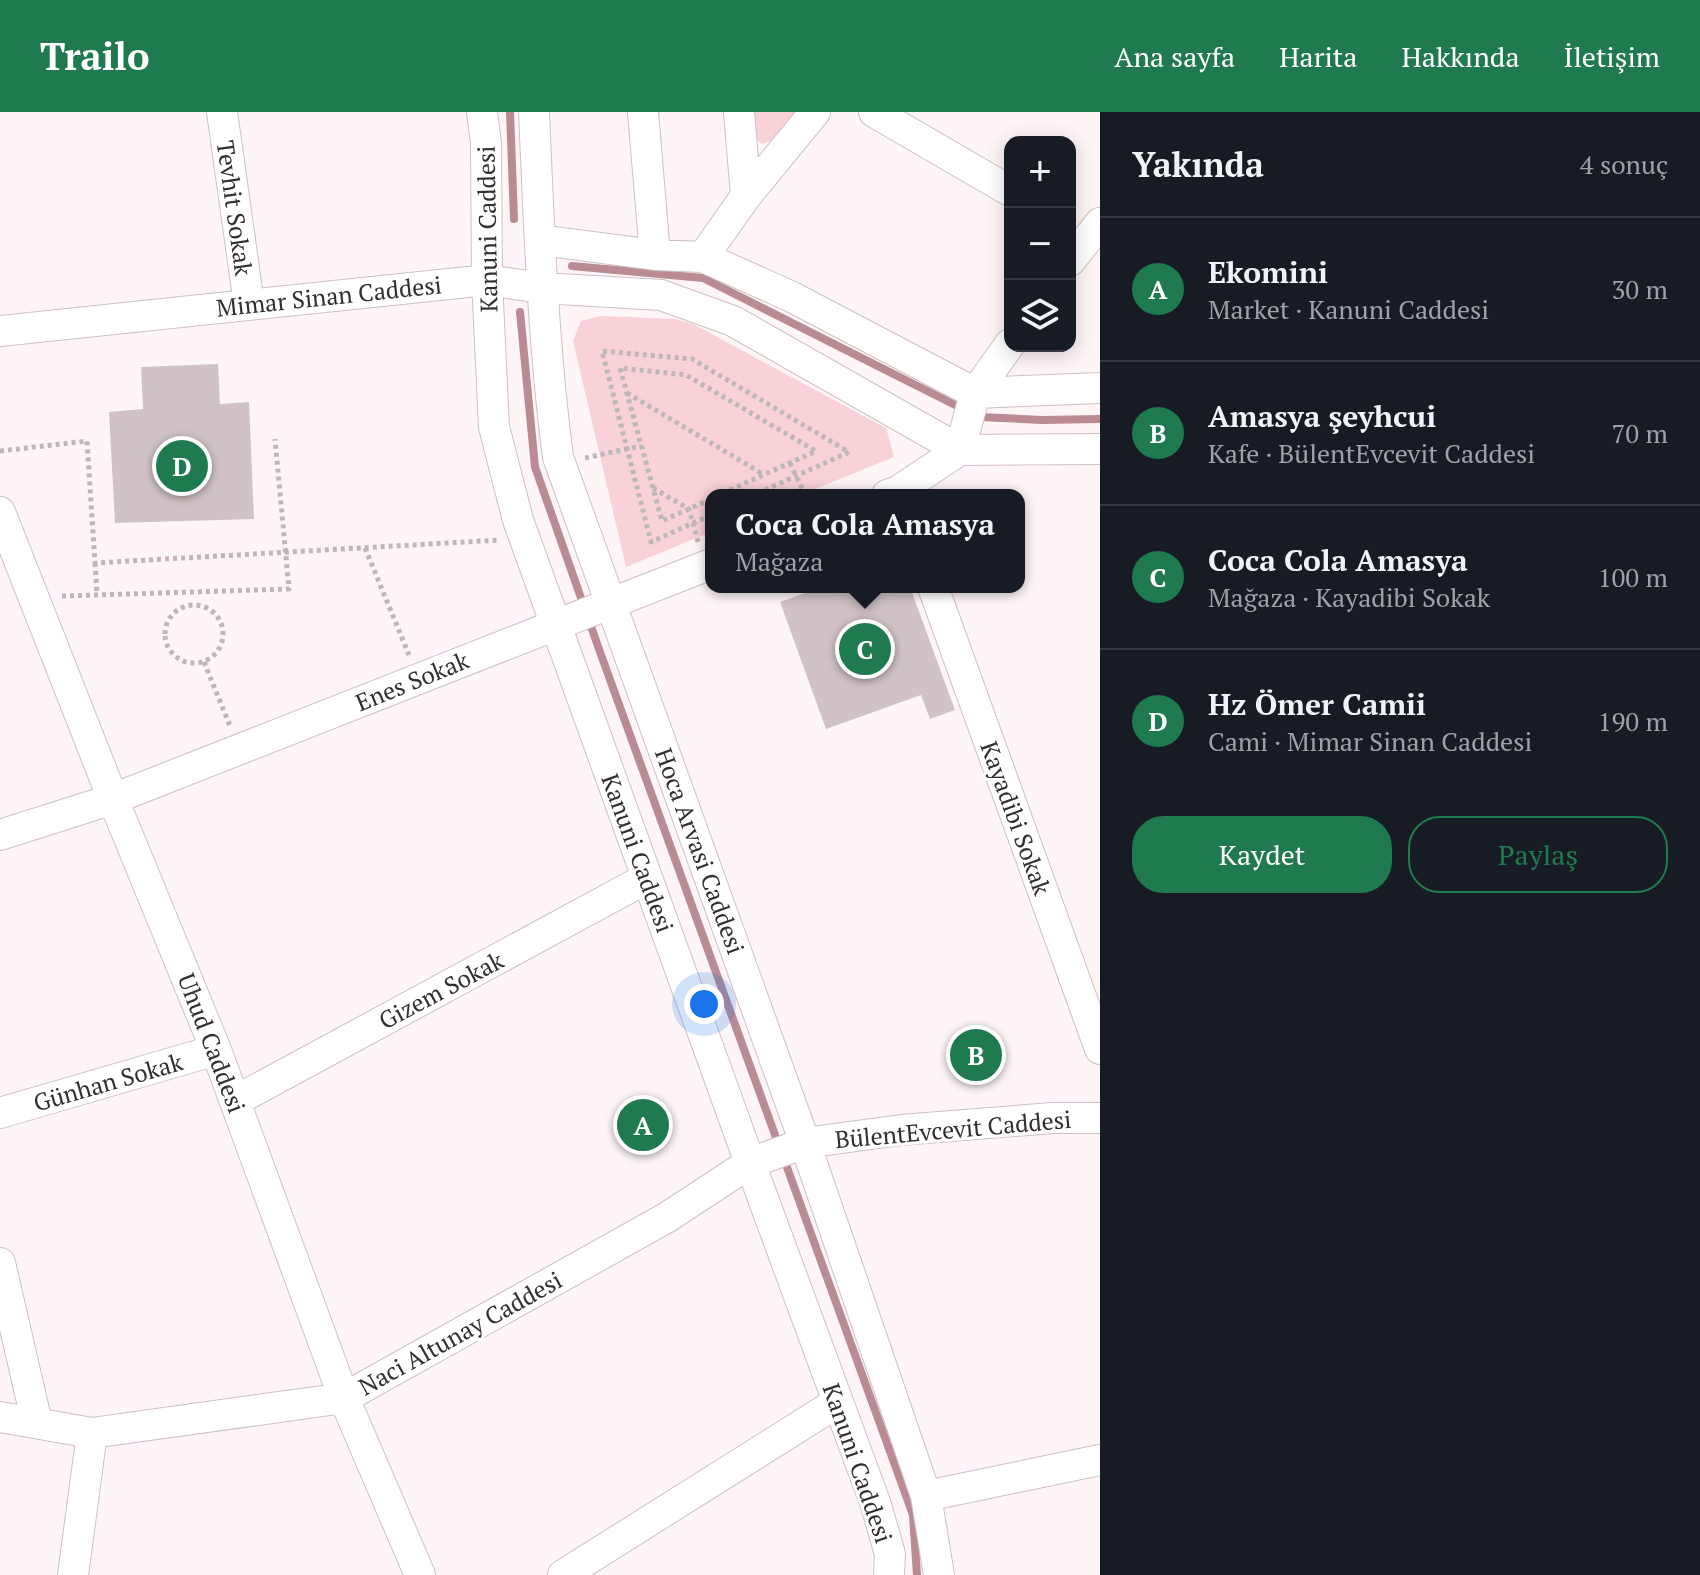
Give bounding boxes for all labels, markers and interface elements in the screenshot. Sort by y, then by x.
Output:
text: Trailo [40,31,150,81]
text: Ana sayfa [1114,38,1235,75]
text: Harita [1279,38,1357,75]
text: Hakkında [1401,38,1520,75]
text: İletişim [1564,38,1660,75]
map controls [1004,136,1076,352]
button: + [1004,136,1076,208]
street label: Tevhit Sokak [210,138,260,278]
text: Yakında [1132,142,1264,187]
street label: Kanuni Caddesi [470,145,504,313]
text: 4 sonuç [1580,147,1668,181]
button: − [1004,208,1076,280]
text: Ekomini [1208,252,1328,292]
street label: Mimar Sinan Caddesi [215,268,443,324]
text: A [1149,272,1167,306]
text: 30 m [1612,272,1668,306]
button: layers [1004,280,1076,352]
text: Market · Kanuni Caddesi [1208,292,1489,326]
text: Amasya şeyhcui [1208,396,1436,436]
text: B [1150,416,1166,450]
text: 70 m [1612,416,1668,450]
pin: D [156,436,208,496]
text: Kafe · BülentEvcevit Caddesi [1208,436,1535,470]
popup [705,489,1025,593]
text: Coca Cola Amasya [735,504,995,544]
text: Coca Cola Amasya [1208,540,1468,580]
text: Mağaza [735,544,823,578]
text: C [1150,560,1166,594]
text: 100 m [1598,560,1668,594]
text: Mağaza · Kayadibi Sokak [1208,580,1490,614]
pin: C [839,619,891,679]
street label: Enes Sokak [351,644,474,718]
text: Hz Ömer Camii [1208,684,1426,724]
text: D [1148,704,1168,738]
text: 190 m [1598,704,1668,738]
text: Cami · Mimar Sinan Caddesi [1208,724,1532,758]
street label: Kayadibi Sokak [973,737,1059,900]
street label: Hoca Arvasi Caddesi [648,744,752,958]
street label: Kanuni Caddesi [594,769,682,937]
button: Kaydet [1132,816,1392,893]
button: Paylaş [1408,816,1668,893]
street label: Gizem Sokak [373,943,509,1036]
street label: Uhud Caddesi [171,969,253,1117]
your location [684,984,724,1024]
pin: B [950,1025,1002,1085]
street label: Günhan Sokak [30,1045,187,1119]
pin: A [617,1095,669,1155]
street label: BülentEvcevit Caddesi [833,1103,1073,1155]
street label: Naci Altunay Caddesi [353,1264,567,1402]
street label: Kanuni Caddesi [816,1379,900,1547]

